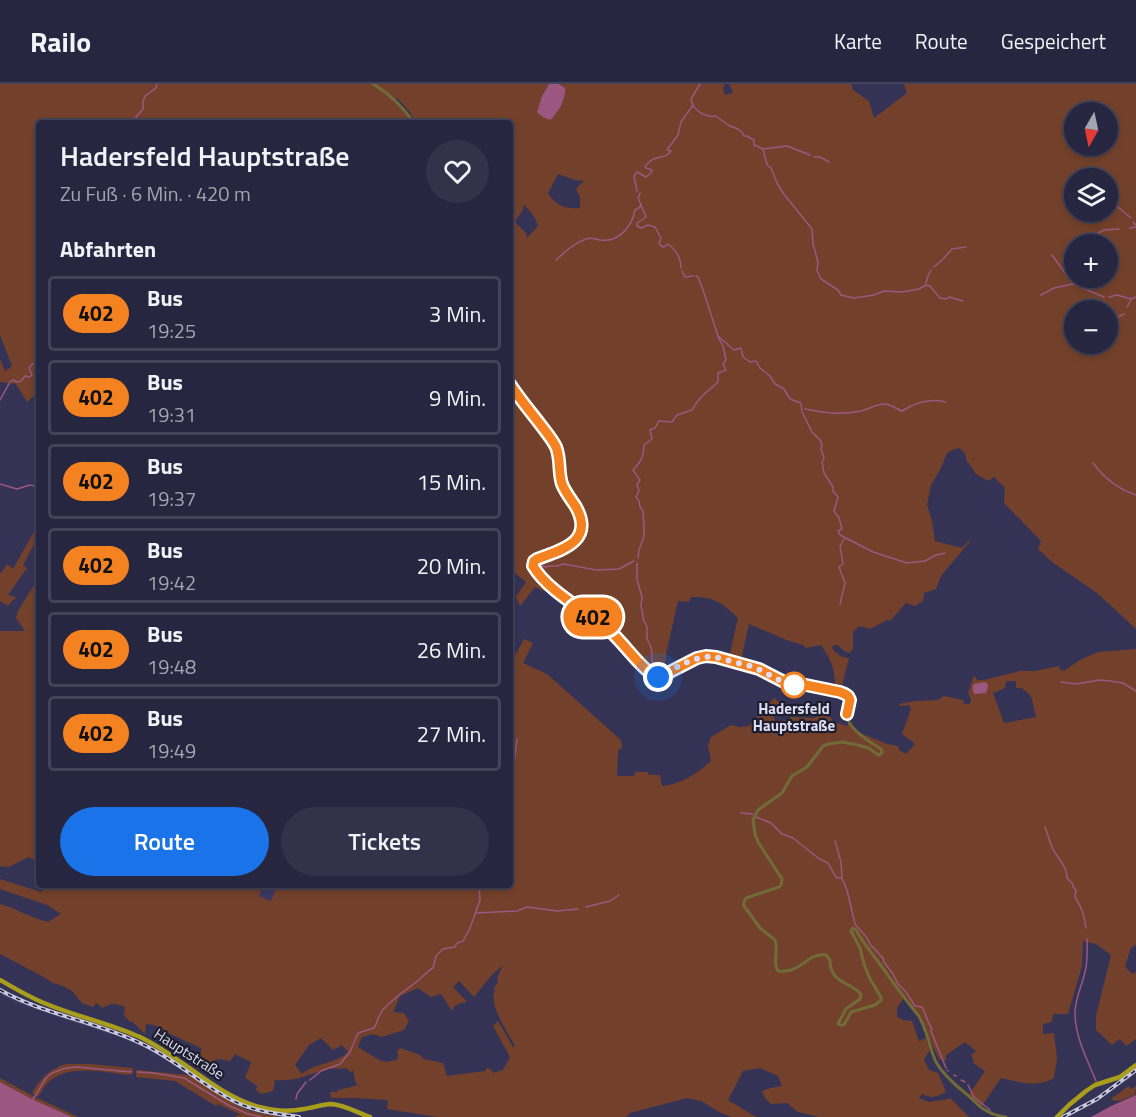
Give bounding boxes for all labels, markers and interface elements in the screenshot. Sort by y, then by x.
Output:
text: Railo [30,20,91,63]
text: Karte [834,25,882,57]
text: Route [915,25,968,57]
text: Gespeichert [1001,25,1106,57]
north arrow [1064,102,1118,156]
map controls [1064,102,1118,354]
text: Hadersfeld Hauptstraße [60,134,350,177]
button: heart [426,140,489,203]
button: layers [1064,168,1118,222]
text: Zu Fuß · 6 Min. · 420 m [60,178,251,209]
text: Abfahrten [60,232,156,266]
button: + [1064,234,1118,288]
text: Bus [147,281,183,315]
text: 402 [78,297,114,329]
text: 3 Min. [429,297,486,331]
button: − [1064,300,1118,354]
text: 19:25 [147,315,196,346]
text: Bus [147,365,183,399]
text: 402 [78,381,114,413]
text: 9 Min. [429,381,486,415]
text: 19:31 [147,399,196,430]
text: Bus [147,449,183,483]
text: 402 [78,465,114,497]
text: 15 Min. [417,465,486,499]
text: 19:37 [147,483,196,514]
text: Bus [147,533,183,567]
text: 402 [78,549,114,581]
text: 20 Min. [417,549,486,583]
text: 19:42 [147,567,196,598]
line badge: 402 [558,598,628,636]
text: 402 [575,601,611,633]
text: Bus [147,617,183,651]
text: 402 [78,633,114,665]
text: 26 Min. [417,633,486,667]
text: 19:48 [147,651,196,682]
your location [643,662,673,692]
marker: Hadersfeld Hauptstraße [781,672,807,698]
place label: Hadersfeld Hauptstraße [753,697,836,737]
text: Bus [147,701,183,735]
text: 402 [78,717,114,749]
text: 27 Min. [417,717,486,751]
text: 19:49 [147,735,196,766]
button: Route [60,807,269,876]
button: Tickets [281,807,489,876]
street label: Hauptstraße [150,1022,229,1085]

